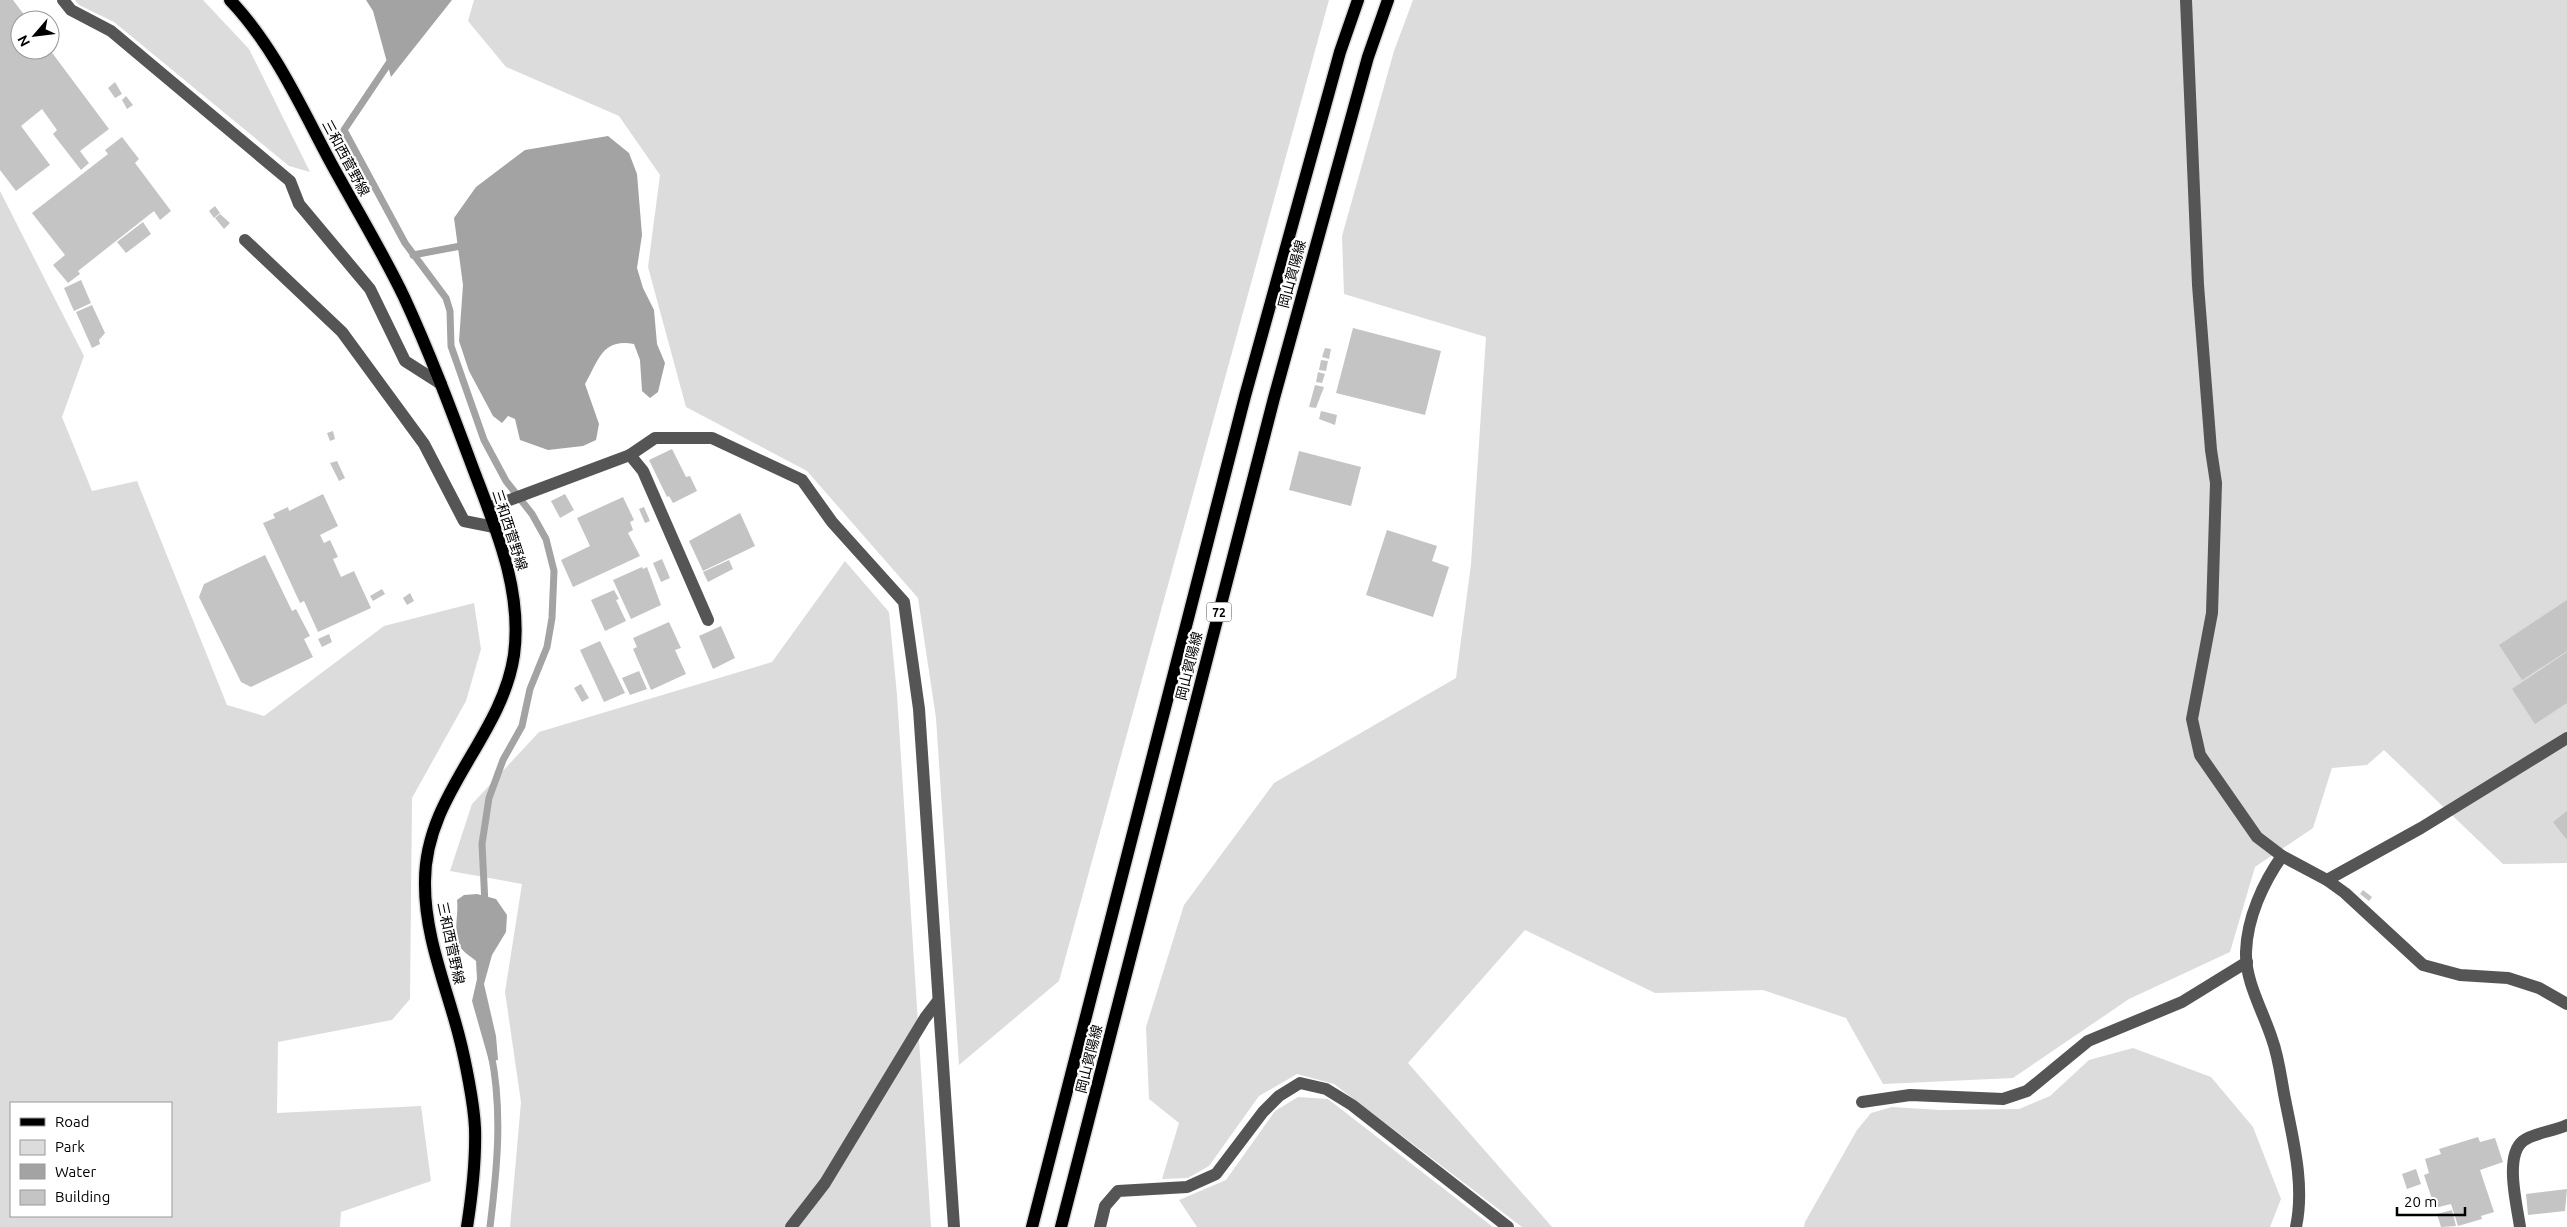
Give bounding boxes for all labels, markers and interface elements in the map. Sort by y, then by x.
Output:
north arrow [10,10,60,60]
text: N [14,33,33,49]
street label: 三和西菅野線 [319,117,373,199]
street label: 岡山賀陽線 [1275,238,1309,310]
street label: 三和西菅野線 [489,488,531,572]
road number: 72 [1206,602,1232,622]
street label: 岡山賀陽線 [1173,630,1205,702]
street label: 三和西菅野線 [434,900,468,986]
street label: 岡山賀陽線 [1073,1023,1105,1095]
legend [10,1102,172,1217]
text: Road [55,1113,90,1130]
text: Park [55,1138,85,1155]
text: Water [55,1163,96,1180]
scale bar [2397,1184,2464,1216]
text: Building [55,1188,110,1205]
text: 20 m [2404,1193,2437,1210]

